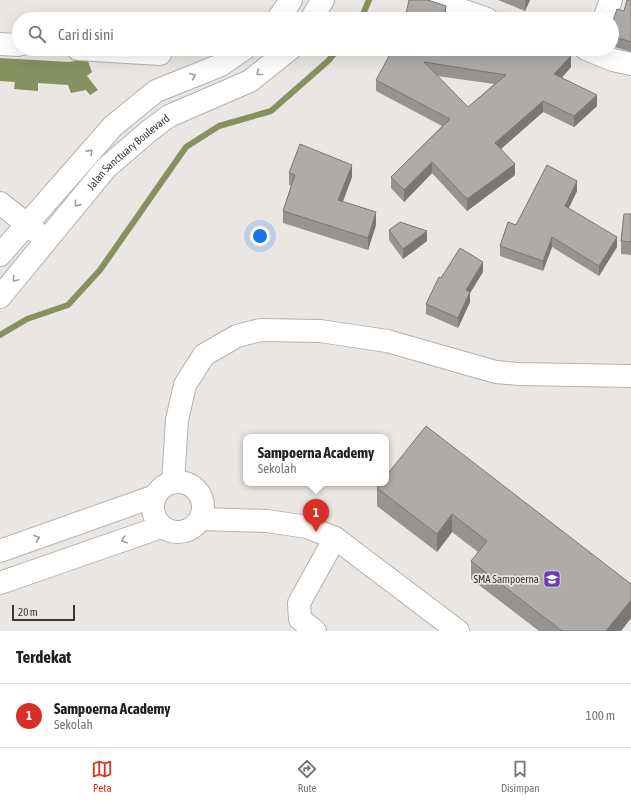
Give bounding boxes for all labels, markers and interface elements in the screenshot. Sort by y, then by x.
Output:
search box [12,12,619,56]
icon: search [26,23,48,45]
text: Cari di sini [58,26,114,43]
one-way arrow [257,69,264,76]
one-way arrow [190,72,197,80]
street label: Jalan Sanctuary Boulevard [85,112,172,192]
one-way arrow [86,149,93,156]
one-way arrow [75,199,82,206]
your location [250,226,270,246]
one-way arrow [13,274,20,282]
popup [243,434,389,486]
text: Sampoerna Academy [258,444,374,461]
text: Sekolah [258,461,296,476]
pin: 1 [303,499,329,532]
one-way arrow [33,534,40,543]
one-way arrow [121,535,128,543]
school or university icon: SMA Sampoerna [542,569,562,589]
place label: SMA Sampoerna [473,573,539,585]
scale bar [12,603,75,622]
text: 20 m [18,606,38,618]
text: Terdekat [16,647,71,667]
text: Sampoerna Academy [54,700,171,717]
text: 1 [26,708,32,723]
text: 100 m [586,708,615,723]
text: Sekolah [54,717,93,732]
tab: Peta [91,758,113,794]
tab: Rute [296,758,318,794]
tab: Disimpan [501,758,540,794]

